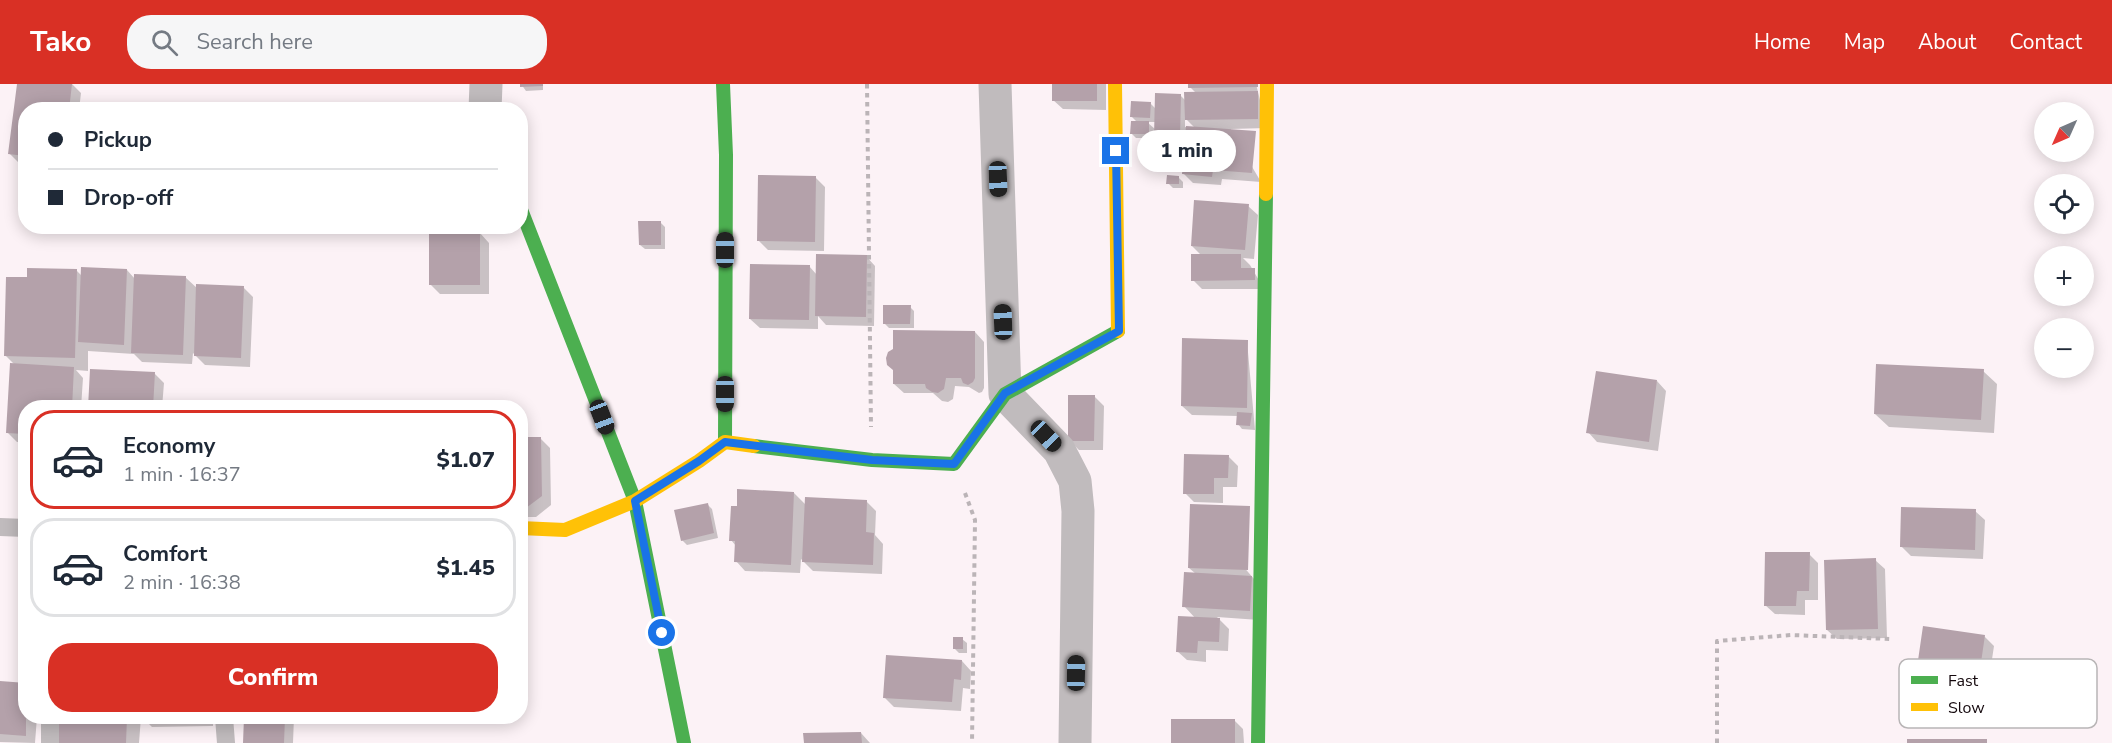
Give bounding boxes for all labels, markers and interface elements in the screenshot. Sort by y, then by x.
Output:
search box [127,15,547,69]
text: Tako [30,23,91,61]
icon: search [148,26,181,59]
text: Search here [196,27,313,57]
text: Home [1754,28,1811,56]
text: Map [1844,28,1885,56]
text: About [1918,28,1976,56]
text: Contact [2009,28,2082,56]
north arrow [2034,102,2094,162]
map controls [2034,102,2094,378]
text: Pickup [84,125,152,155]
callout: 1 min [1137,130,1236,172]
route end [1102,137,1129,164]
text: 1 min [1160,137,1213,164]
car [988,161,1008,197]
button: locate [2034,174,2094,234]
text: Drop-off [84,183,173,213]
car [716,232,734,268]
button: + [2034,246,2094,306]
car [993,304,1013,340]
button: − [2034,318,2094,378]
car [716,376,734,412]
car [587,397,617,437]
car [1027,417,1065,455]
text: Economy [123,431,215,461]
icon: car [51,433,105,487]
text: $1.07 [436,445,495,475]
text: 1 min · 16:37 [123,461,241,488]
text: Comfort [123,539,207,569]
icon: car [51,541,105,595]
text: $1.45 [436,553,495,583]
text: 2 min · 16:38 [123,569,241,596]
route start [648,619,675,646]
button: Confirm [48,643,498,712]
car [1067,655,1085,691]
legend [1899,659,2097,728]
text: Fast [1948,670,1979,692]
text: Slow [1948,697,1985,719]

